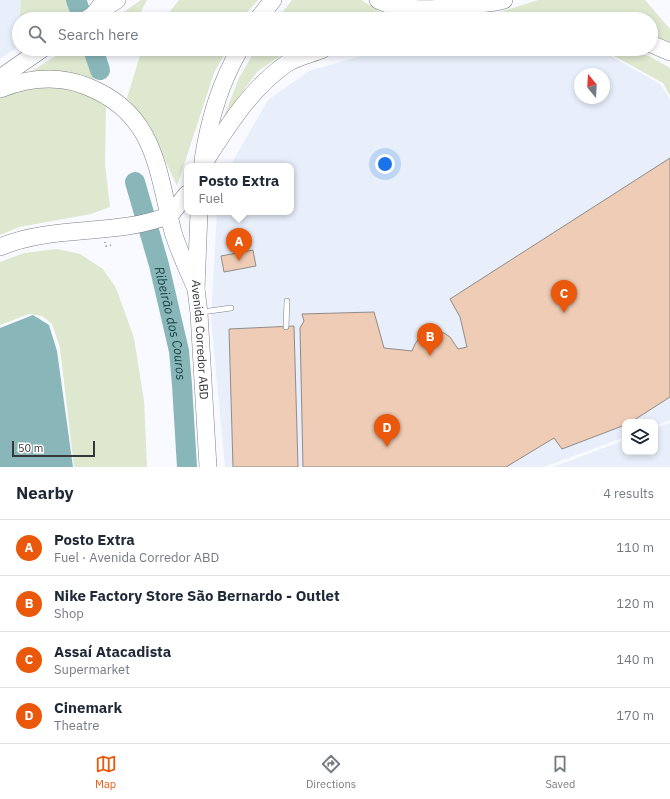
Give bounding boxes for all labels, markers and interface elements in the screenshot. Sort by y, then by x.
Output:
search box [12,12,658,56]
icon: search [26,23,48,45]
text: Search here [58,25,138,44]
north arrow [574,68,610,104]
your location [375,154,395,174]
popup [184,163,294,215]
text: Posto Extra [199,171,279,190]
text: Fuel [199,190,224,207]
pin: A [226,228,252,261]
water label: Ribeirão dos Couros [151,265,190,381]
street label: Avenida Corredor ABD [189,280,212,400]
pin: C [551,280,577,313]
pin: B [417,323,443,356]
pin: D [374,414,400,447]
map controls [622,419,658,455]
button: layers [622,419,658,455]
scale bar [12,439,95,458]
text: 50 m [18,441,43,455]
text: Nearby [16,482,74,504]
text: 4 results [603,485,654,502]
text: Posto Extra [54,530,135,549]
text: A [25,539,33,556]
text: 110 m [616,539,654,556]
text: Fuel · Avenida Corredor ABD [54,549,219,566]
text: Nike Factory Store São Bernardo - Outlet [54,586,340,605]
text: B [25,595,33,612]
text: 120 m [616,595,654,612]
text: Shop [54,605,84,622]
text: Assaí Atacadista [54,642,171,661]
text: C [25,651,33,668]
text: 140 m [616,651,654,668]
text: Supermarket [54,661,130,678]
text: Cinemark [54,698,122,717]
text: D [24,707,34,724]
text: 170 m [616,707,654,724]
text: Theatre [54,717,99,734]
tab: Map [95,753,117,791]
tab: Directions [306,753,356,791]
tab: Saved [545,753,575,791]

